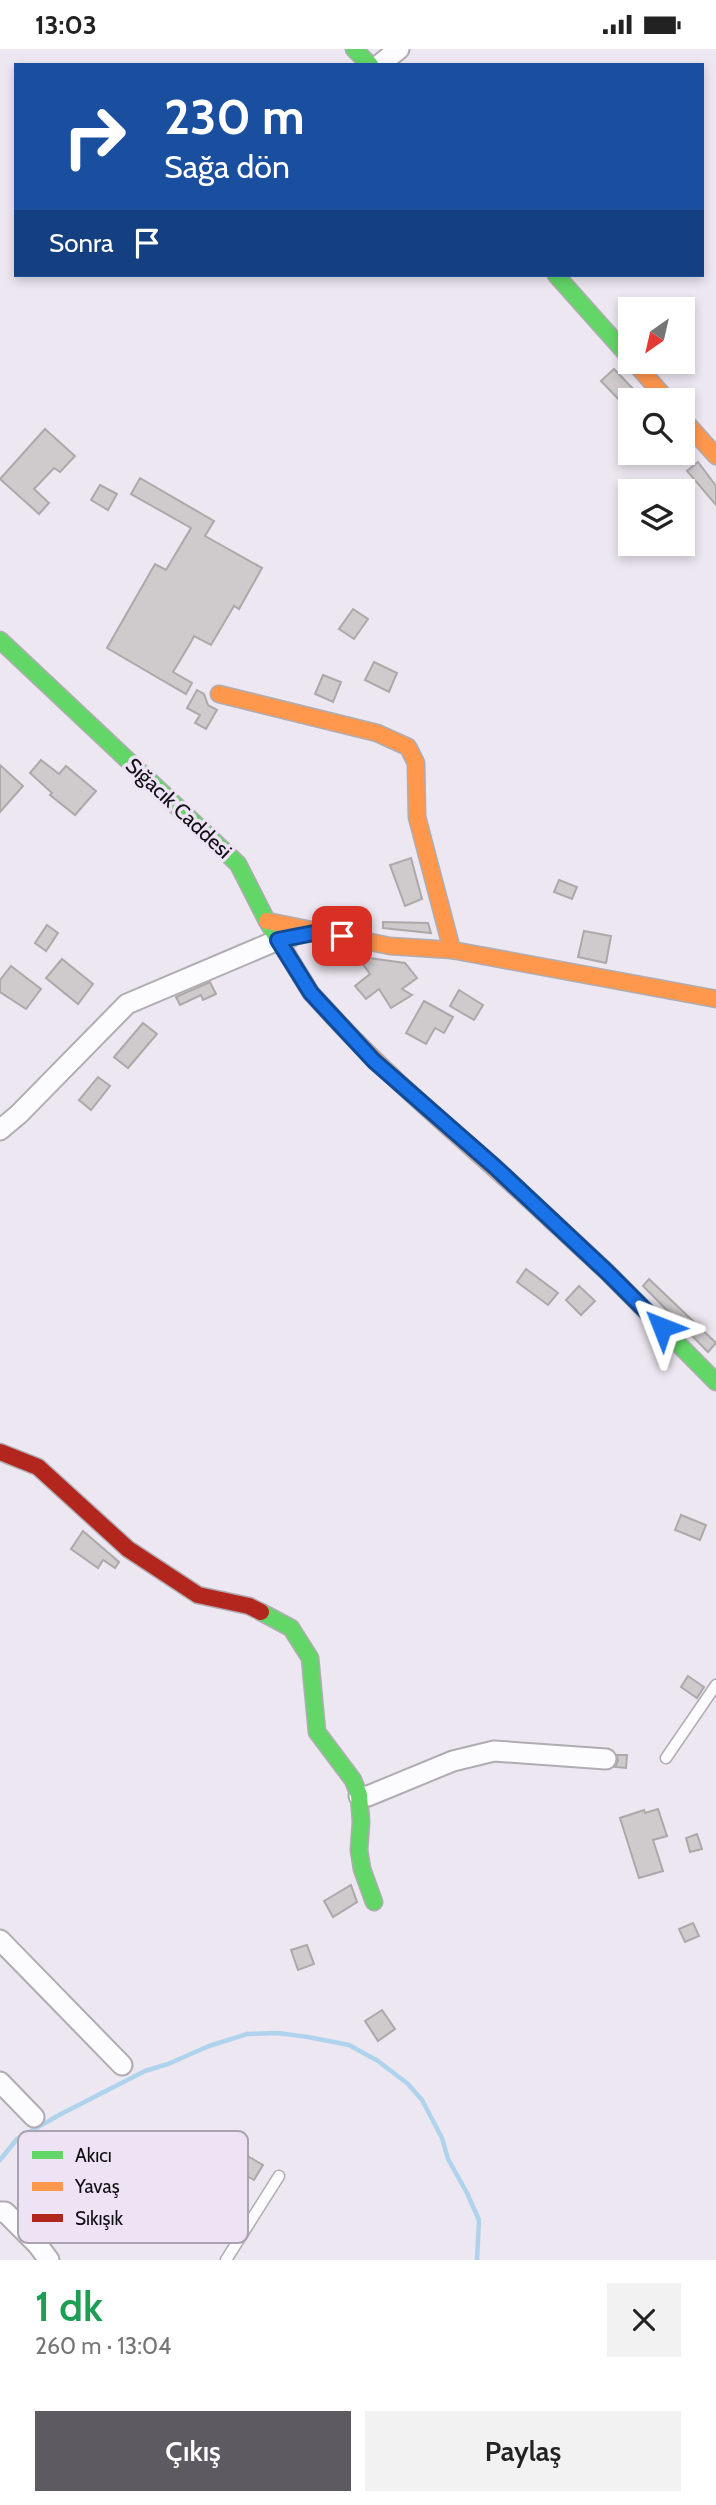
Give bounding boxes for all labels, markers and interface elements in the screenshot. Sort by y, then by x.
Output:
text: 13:03 [35,9,97,41]
text: 230 m [164,87,305,146]
icon: right [49,91,140,182]
text: Sağa dön [164,147,290,186]
icon: arrive [128,224,166,262]
text: Sonra [49,227,114,259]
north arrow [618,297,695,375]
map controls [618,297,695,556]
button: search [618,388,695,465]
button: layers [618,479,695,556]
street label: Sığacık Caddesi [121,753,237,863]
pin [312,906,372,966]
icon: arrive [323,917,361,955]
position arrow [625,1290,699,1364]
legend [18,2131,248,2243]
text: Akıcı [75,2144,112,2167]
text: Yavaş [74,2175,120,2198]
text: Sıkışık [75,2207,123,2230]
text: 1 dk [35,2280,103,2332]
button: close [607,2283,681,2357]
text: 260 m · 13:04 [35,2332,171,2360]
button: Çıkış [35,2411,351,2491]
button: Paylaş [365,2411,681,2491]

